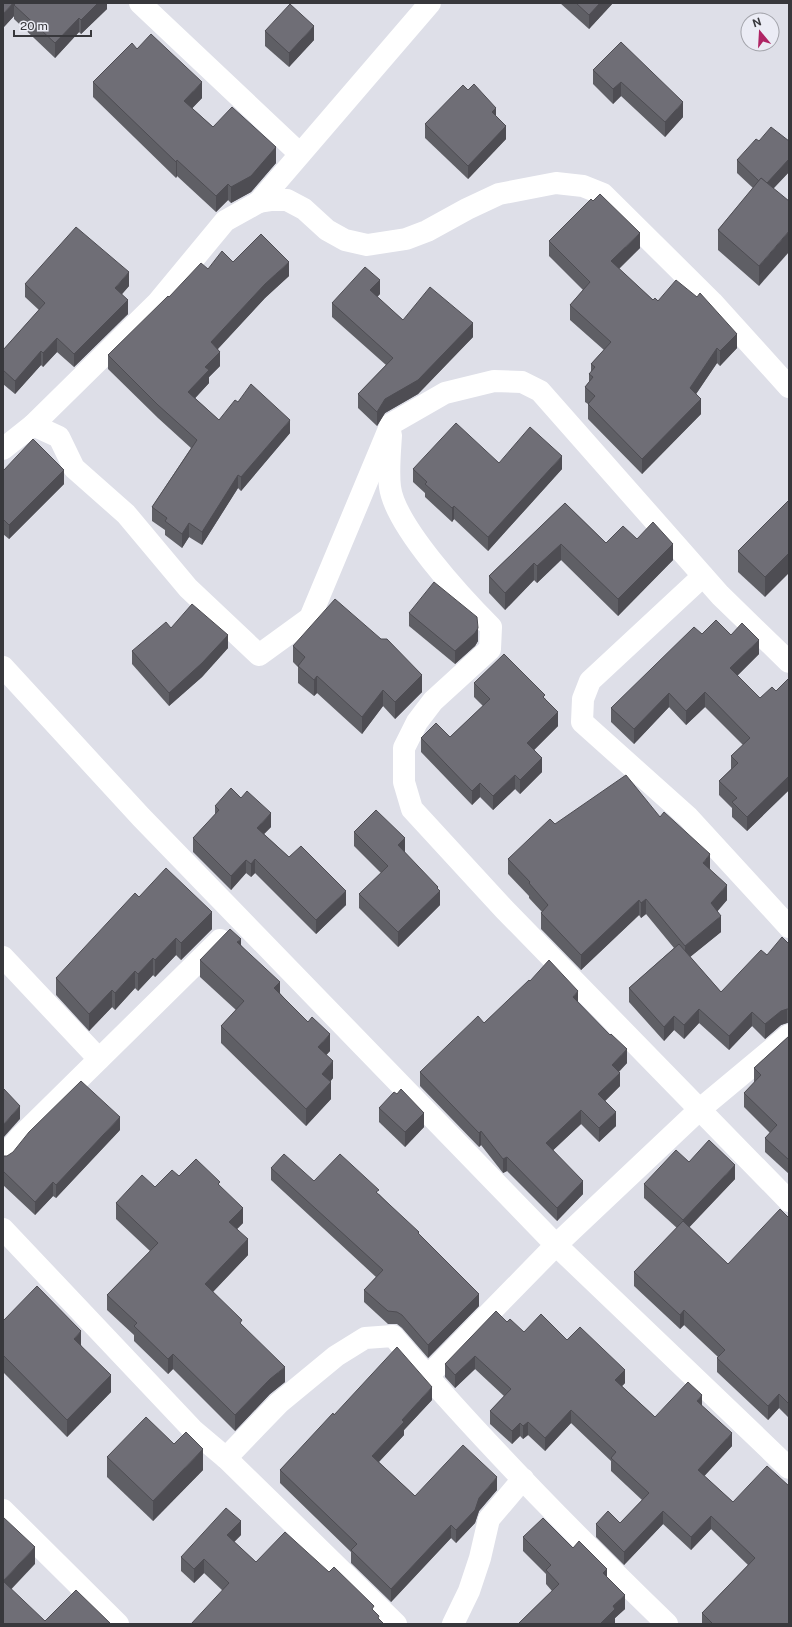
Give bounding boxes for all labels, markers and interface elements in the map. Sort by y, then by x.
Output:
scale bar [14,12,91,38]
north arrow [740,12,780,52]
text: N [751,15,763,30]
text: 20 m [20,19,48,33]

